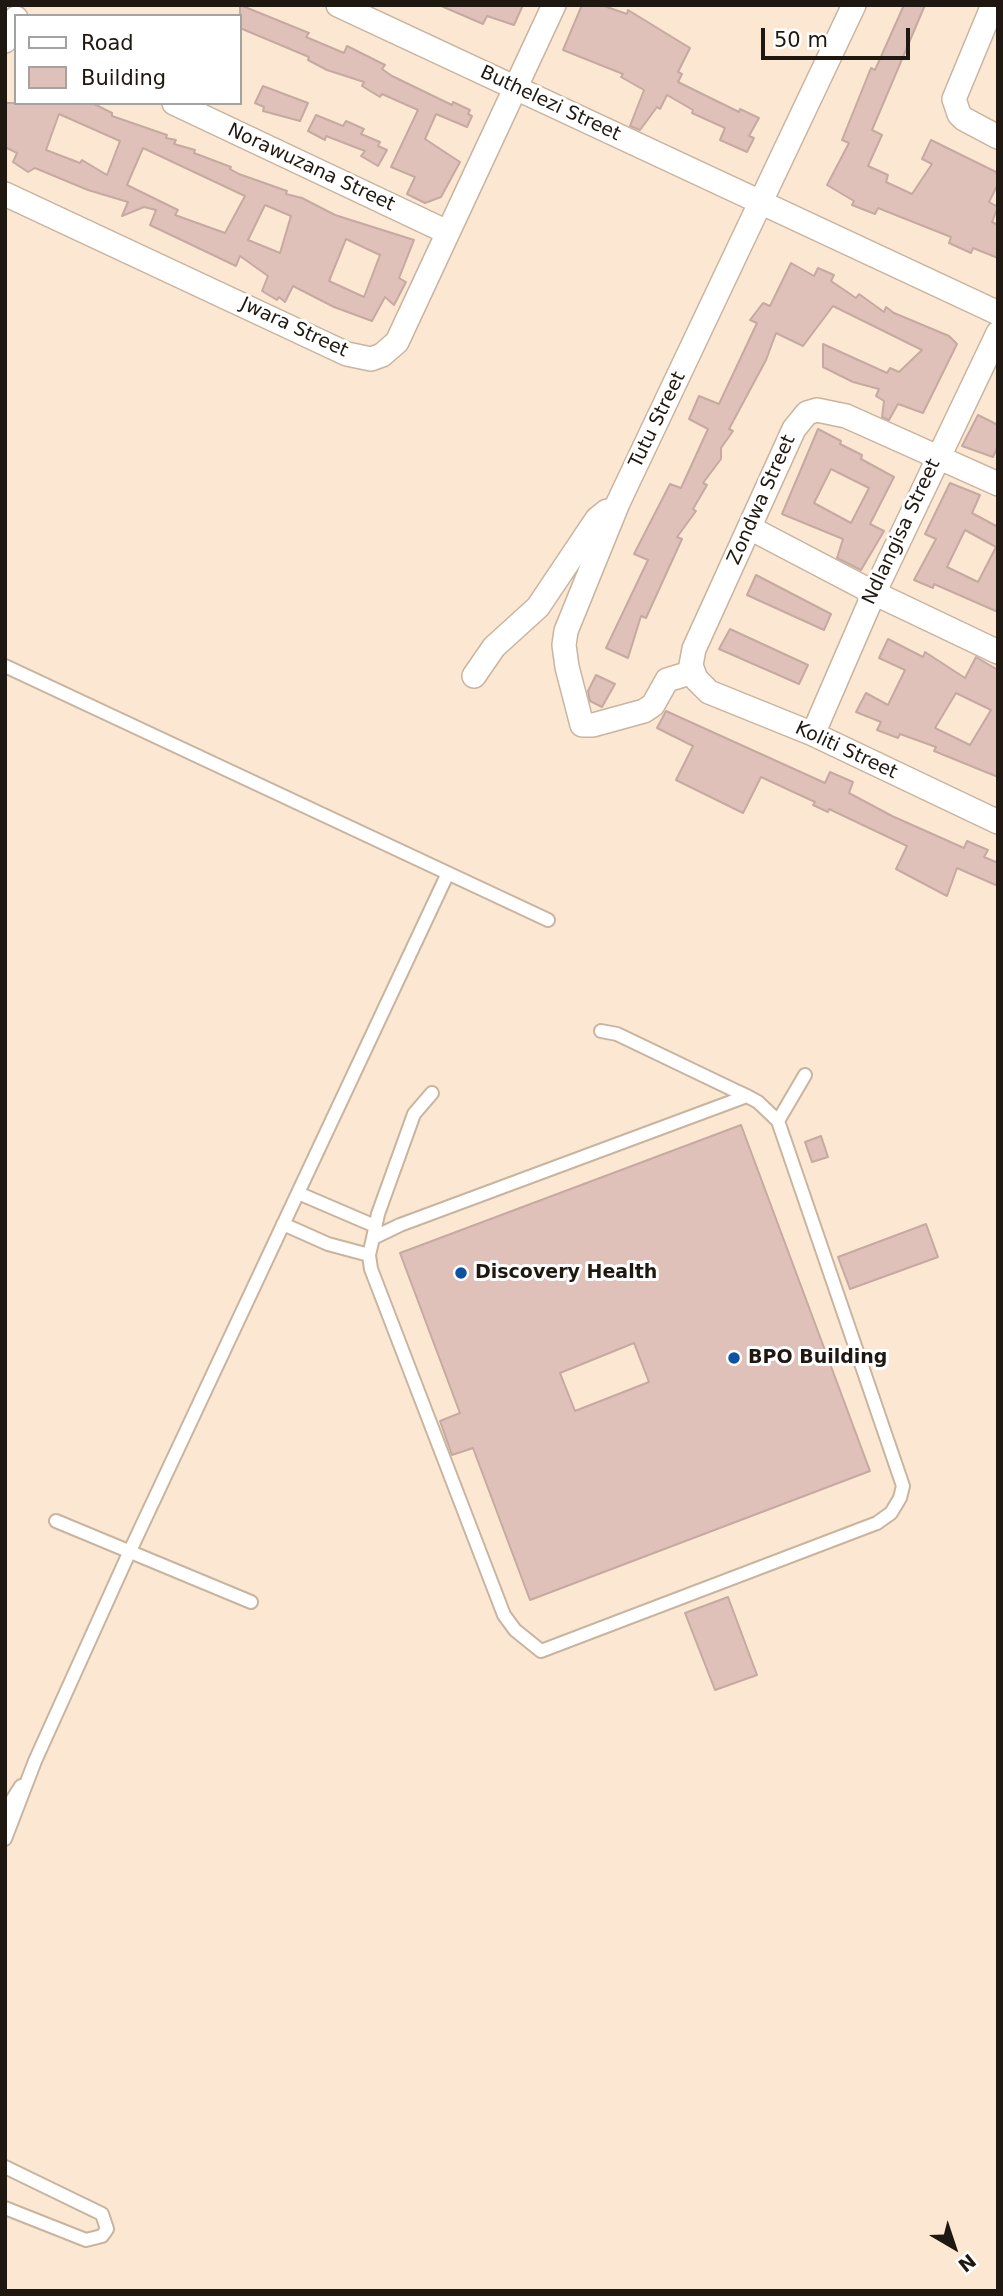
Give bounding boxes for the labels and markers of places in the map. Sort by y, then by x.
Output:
place label: Discovery Health [475,1262,657,1284]
marker: Discovery Health [453,1265,469,1281]
place label: BPO Building [748,1347,887,1369]
marker: BPO Building [726,1350,742,1366]

